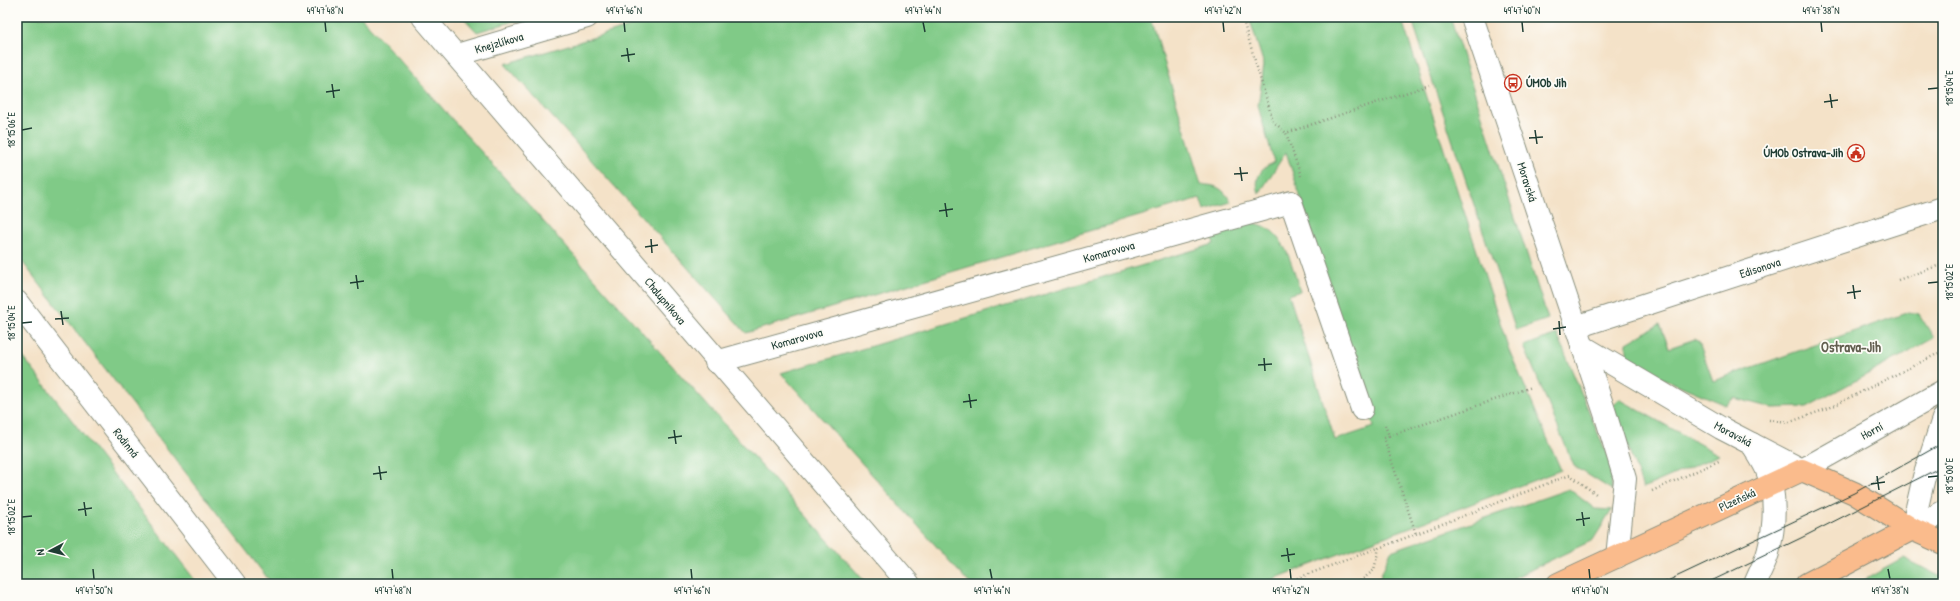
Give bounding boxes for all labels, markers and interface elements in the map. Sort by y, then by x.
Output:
text: 49°47'48"N [307,4,343,17]
text: 49°47'46"N [606,4,642,17]
text: 49°47'44"N [905,4,941,17]
text: 49°47'42"N [1205,4,1241,17]
text: 49°47'40"N [1504,4,1540,17]
text: 49°47'38"N [1802,4,1840,17]
street label: Knejzlíkova [473,27,525,58]
text: 18°15'04"E [1943,70,1956,106]
bus stop icon: ÚMOb Jih [1503,73,1523,93]
place label: ÚMOb Jih [1526,74,1567,91]
text: 18°15'06"E [5,112,18,148]
public building icon: ÚMOb Ostrava-Jih [1846,143,1866,163]
place label: ÚMOb Ostrava-Jih [1764,144,1844,161]
street label: Moravská [1513,160,1542,204]
street label: Komarovova [1081,236,1137,267]
street label: Edisonova [1737,253,1783,282]
text: 18°15'02"E [1943,263,1956,300]
street label: Chalupníkova [641,273,690,328]
text: 18°15'04"E [5,305,18,341]
street label: Komarovova [769,323,825,354]
district label: Ostrava-Jih [1821,337,1881,356]
street label: Moravská [1711,417,1755,451]
street label: Horní [1857,417,1886,444]
street label: Rodinná [109,424,143,461]
text: 18°15'00"E [1943,457,1956,494]
street label: Plzeňská [1716,484,1758,515]
text: 18°15'02"E [5,498,18,535]
north arrow [30,531,70,571]
text: N [33,548,47,556]
text: 49°47'50"N [75,584,113,597]
text: 49°47'48"N [375,584,411,597]
text: 49°47'46"N [674,584,710,597]
text: 49°47'44"N [974,584,1010,597]
text: 49°47'42"N [1273,584,1309,597]
text: 49°47'40"N [1572,584,1608,597]
text: 49°47'38"N [1871,584,1909,597]

